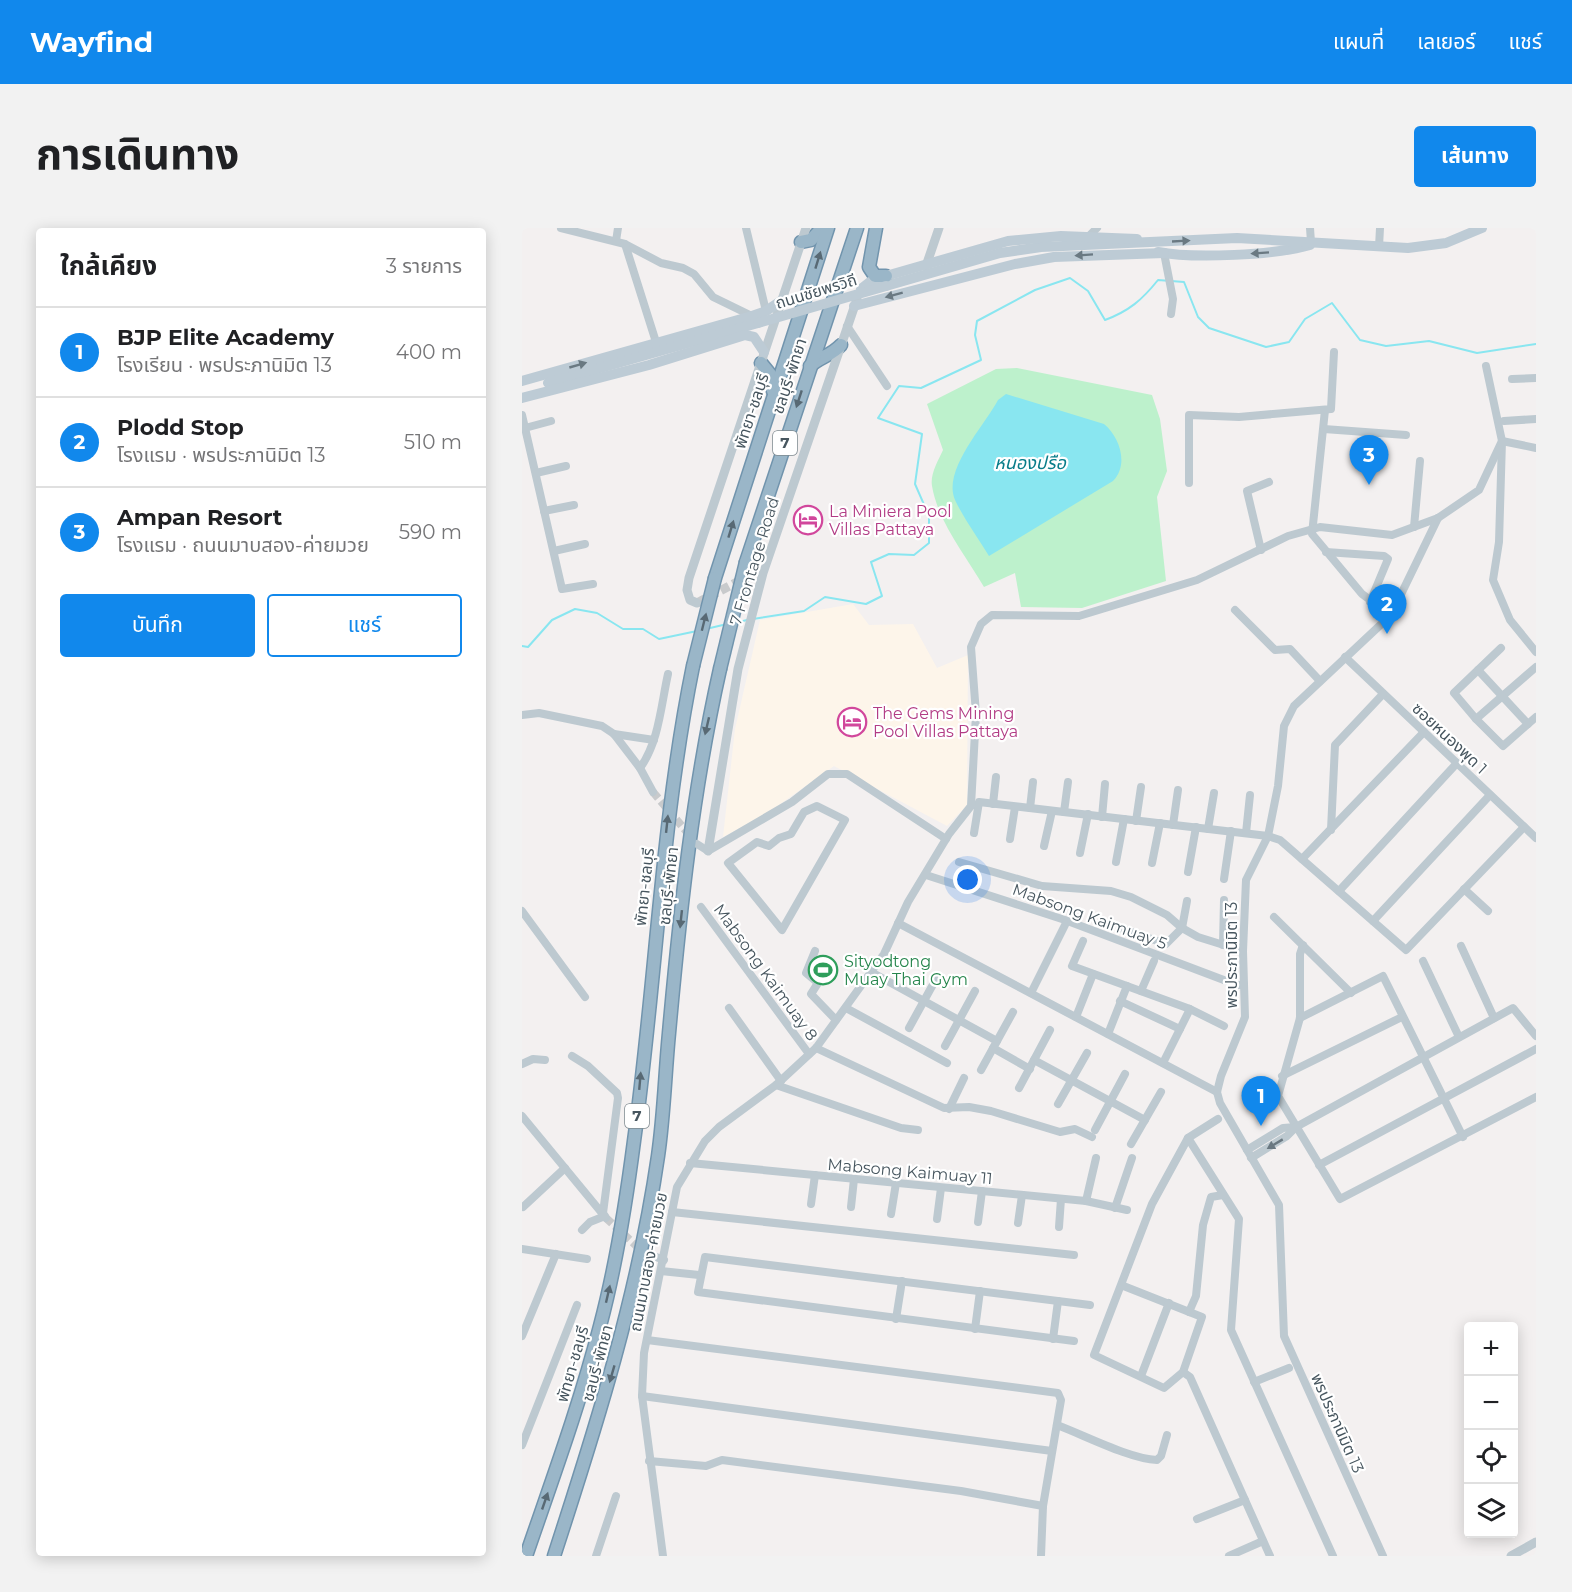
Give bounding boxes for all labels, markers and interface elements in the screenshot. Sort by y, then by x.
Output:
text: Wayfind [30,25,153,59]
text: แผนที่ [1333,29,1384,54]
text: เลเยอร์ [1417,29,1476,54]
text: แชร์ [1509,29,1542,54]
button: เส้นทาง [1414,126,1536,187]
text: การเดินทาง [36,128,239,180]
one-way arrow [1172,236,1191,245]
one-way arrow [1251,248,1270,258]
text: ใกล้เคียง [60,250,157,282]
one-way arrow [814,251,823,269]
one-way arrow [1075,251,1094,260]
text: 3 รายการ [386,254,462,278]
street label: ถนนชัยพรวิถี [773,270,859,313]
one-way arrow [885,291,903,301]
text: BJP Elite Academy [117,324,334,351]
street label: ชลบุรี-พัทยา [768,336,811,416]
text: 1 [76,340,83,364]
text: 400 m [396,340,462,364]
text: โรงเรียน · พรประภานิมิต 13 [117,353,332,377]
one-way arrow [569,360,587,369]
street label: พัทยา-ชลบุรี [730,371,773,451]
one-way arrow [794,390,803,408]
text: Plodd Stop [117,414,244,441]
text: 2 [74,430,85,454]
text: 510 m [404,430,462,454]
road number: 7 [773,431,797,455]
pin: 3 [1350,436,1388,485]
text: โรงแรม · พรประภานิมิต 13 [117,443,326,467]
water label: หนองปรือ [994,452,1066,474]
street label: 7 Frontage Road [726,495,783,627]
place label: La Miniera Pool Villas Pattaya [829,502,951,539]
text: Ampan Resort [117,504,282,531]
hotel icon: La Miniera Pool Villas Pattaya [792,504,824,536]
text: 3 [74,520,85,544]
text: 590 m [399,520,462,544]
one-way arrow [726,520,736,538]
text: โรงแรม · ถนนมาบสอง-ค่ายมวย [117,533,369,557]
pin: 2 [1368,584,1406,634]
button: บันทึก [60,594,255,657]
button: แชร์ [267,594,462,657]
one-way arrow [700,612,710,631]
street label: ซอยหนองพุด 1 [1408,699,1491,778]
place label: The Gems Mining Pool Villas Pattaya [873,704,1018,741]
hotel icon: The Gems Mining Pool Villas Pattaya [836,706,868,738]
one-way arrow [702,716,711,735]
one-way arrow [662,815,672,834]
street label: ชลบุรี-พัทยา [655,846,682,926]
street label: พัทยา-ชลบุรี [631,847,658,927]
your location [953,865,982,894]
street label: Mabsong Kaimuay 5 [1010,880,1170,953]
street label: Mabsong Kaimuay 8 [710,900,822,1044]
street label: พรประภานิมิต 13 [1222,902,1241,1008]
one-way arrow [676,909,686,928]
place label: Sityodtong Muay Thai Gym [844,952,968,989]
sports icon: Sityodtong Muay Thai Gym [807,954,839,986]
one-way arrow [635,1071,645,1090]
pin: 1 [1242,1076,1280,1126]
road number: 7 [625,1104,649,1128]
one-way arrow [1267,1138,1283,1149]
street label: Mabsong Kaimuay 11 [827,1155,993,1188]
street label: ถนนมาบสอง-ค่ายมวย [626,1191,671,1333]
one-way arrow [603,1285,613,1303]
map controls [1464,1322,1518,1538]
button: + [1464,1322,1518,1376]
street label: ชลบุรี-พัทยา [578,1323,617,1403]
street label: พัทยา-ชลบุรี [553,1324,592,1404]
one-way arrow [607,1366,616,1384]
street label: พรประภานิมิต 13 [1307,1371,1368,1476]
button: − [1464,1376,1518,1430]
button: locate [1464,1430,1518,1484]
button: layers [1464,1484,1518,1538]
one-way arrow [541,1492,550,1510]

